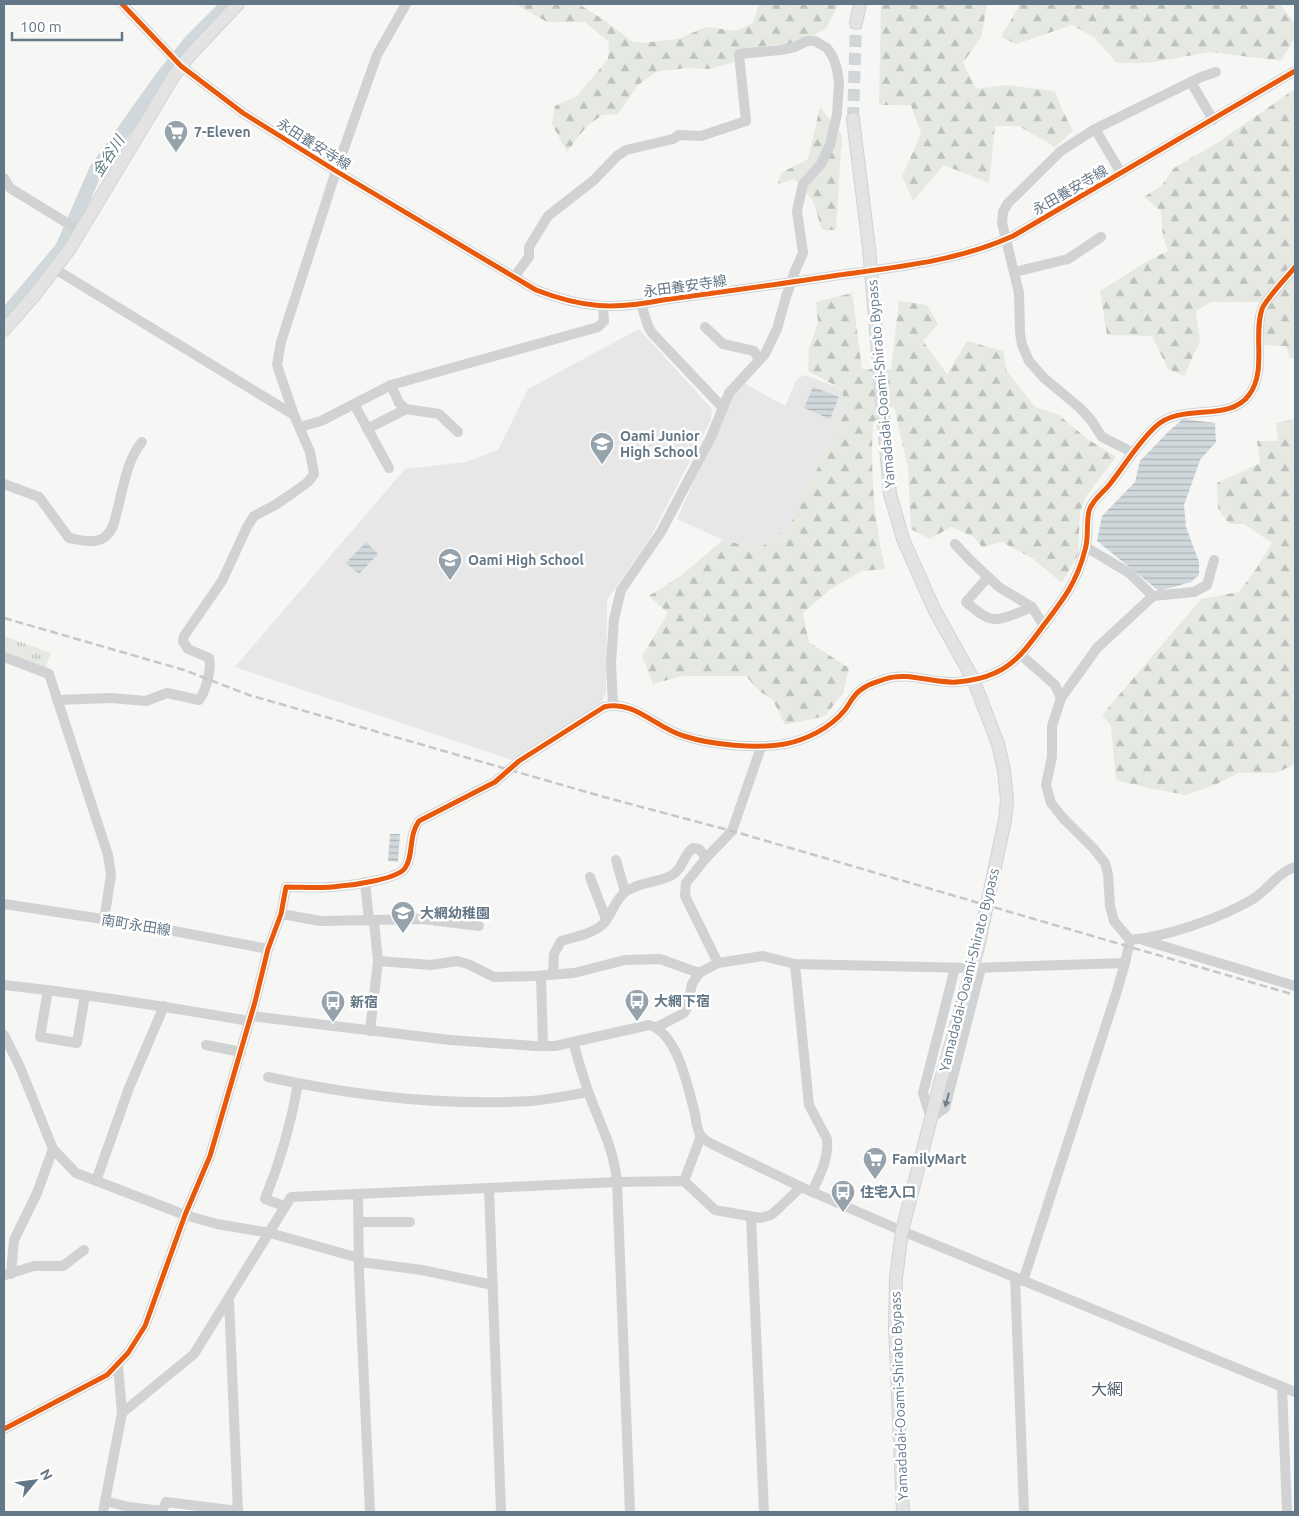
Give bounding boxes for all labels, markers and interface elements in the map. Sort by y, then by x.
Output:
scale bar [12,10,122,42]
text: 100 m [20,18,62,35]
street label: 永田養安寺線 [274,115,354,173]
supermarket icon: 7-Eleven [163,119,189,153]
place label: 7-Eleven [194,124,251,140]
water label: 金谷川 [89,131,128,180]
street label: 永田養安寺線 [1030,162,1110,218]
street label: 永田養安寺線 [642,272,728,300]
street label: Yamadadai-Ooami-Shirato Bypass [864,279,898,489]
place label: Oami Junior High School [620,428,700,460]
school or university icon: Oami Junior High School [589,431,615,465]
school or university icon: Oami High School [437,547,463,581]
place label: Oami High School [468,552,584,568]
street label: Yamadadai-Ooami-Shirato Bypass [936,866,1002,1074]
school or university icon: 大網幼稚園 [390,900,416,934]
place label: 大網幼稚園 [420,905,490,921]
street label: 南町永田線 [100,912,172,938]
bus stop icon: 大網下宿 [624,988,650,1022]
bus stop icon: 新宿 [320,989,346,1023]
place label: 大網下宿 [654,993,710,1009]
place label: 新宿 [350,994,378,1010]
one-way arrow [943,1092,951,1107]
supermarket icon: FamilyMart [862,1146,888,1180]
place label: FamilyMart [892,1151,966,1167]
bus stop icon: 住宅入口 [830,1179,856,1213]
place label: 住宅入口 [860,1184,916,1200]
street label: Yamadadai-Ooami-Shirato Bypass [887,1291,911,1501]
district label: 大網 [1091,1380,1123,1398]
north arrow [10,1456,60,1506]
text: N [37,1466,56,1483]

